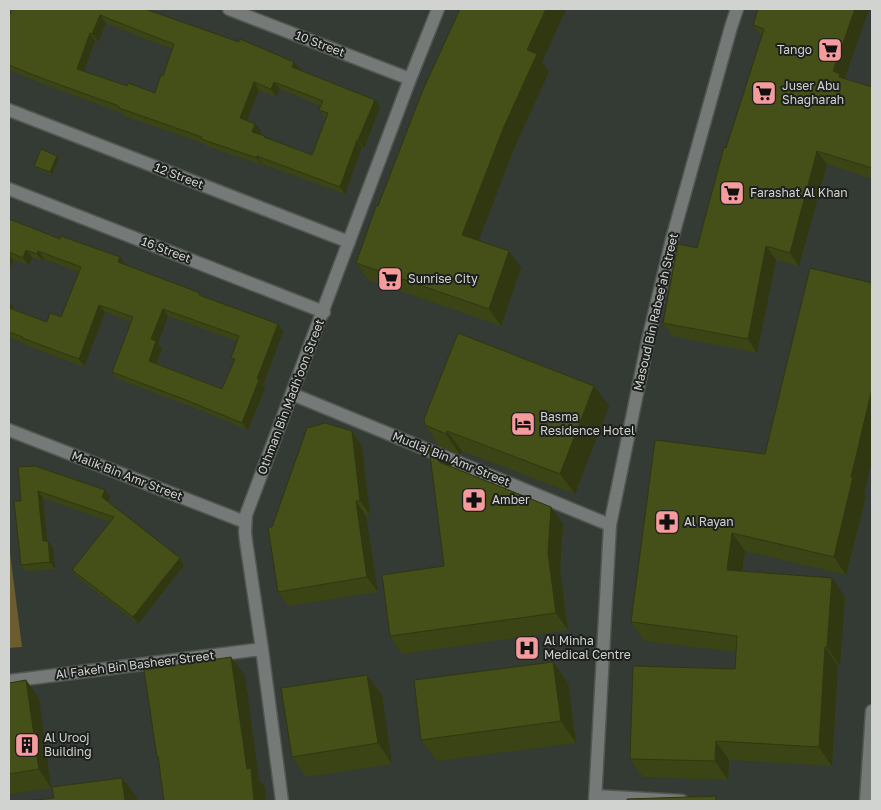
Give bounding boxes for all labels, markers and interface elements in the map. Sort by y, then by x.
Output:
street label: 10 Street [293,27,347,60]
supermarket icon: Tango [817,37,843,63]
place label: Tango [777,42,812,57]
place label: Juser Abu Shagharah [782,78,844,107]
supermarket icon: Juser Abu Shagharah [751,80,777,106]
street label: 12 Street [153,159,206,192]
supermarket icon: Farashat Al Khan [719,180,745,206]
place label: Farashat Al Khan [750,185,848,200]
street label: Masoud Bin Rabee'ah Street [630,231,681,392]
street label: 16 Street [139,233,193,266]
supermarket icon: Sunrise City [377,266,403,292]
place label: Sunrise City [408,271,478,286]
street label: Othman Bin Madh'oon Street [254,317,327,477]
place label: Basma Residence Hotel [540,409,635,438]
hotel icon: Basma Residence Hotel [510,411,536,437]
street label: Mudlaj Bin Amr Street [390,428,512,489]
street label: Malik Bin Amr Street [70,447,185,504]
pharmacy icon: Amber [461,487,487,513]
place label: Amber [492,492,530,507]
pharmacy icon: Al Rayan [654,509,680,535]
place label: Al Rayan [684,514,734,529]
place label: Al Minha Medical Centre [544,633,631,662]
hospital icon: Al Minha Medical Centre [514,635,540,661]
street label: Al Fakeh Bin Basheer Street [55,647,215,682]
place label: Al Urooj Building [44,730,92,759]
building icon: Al Urooj Building [14,732,40,758]

